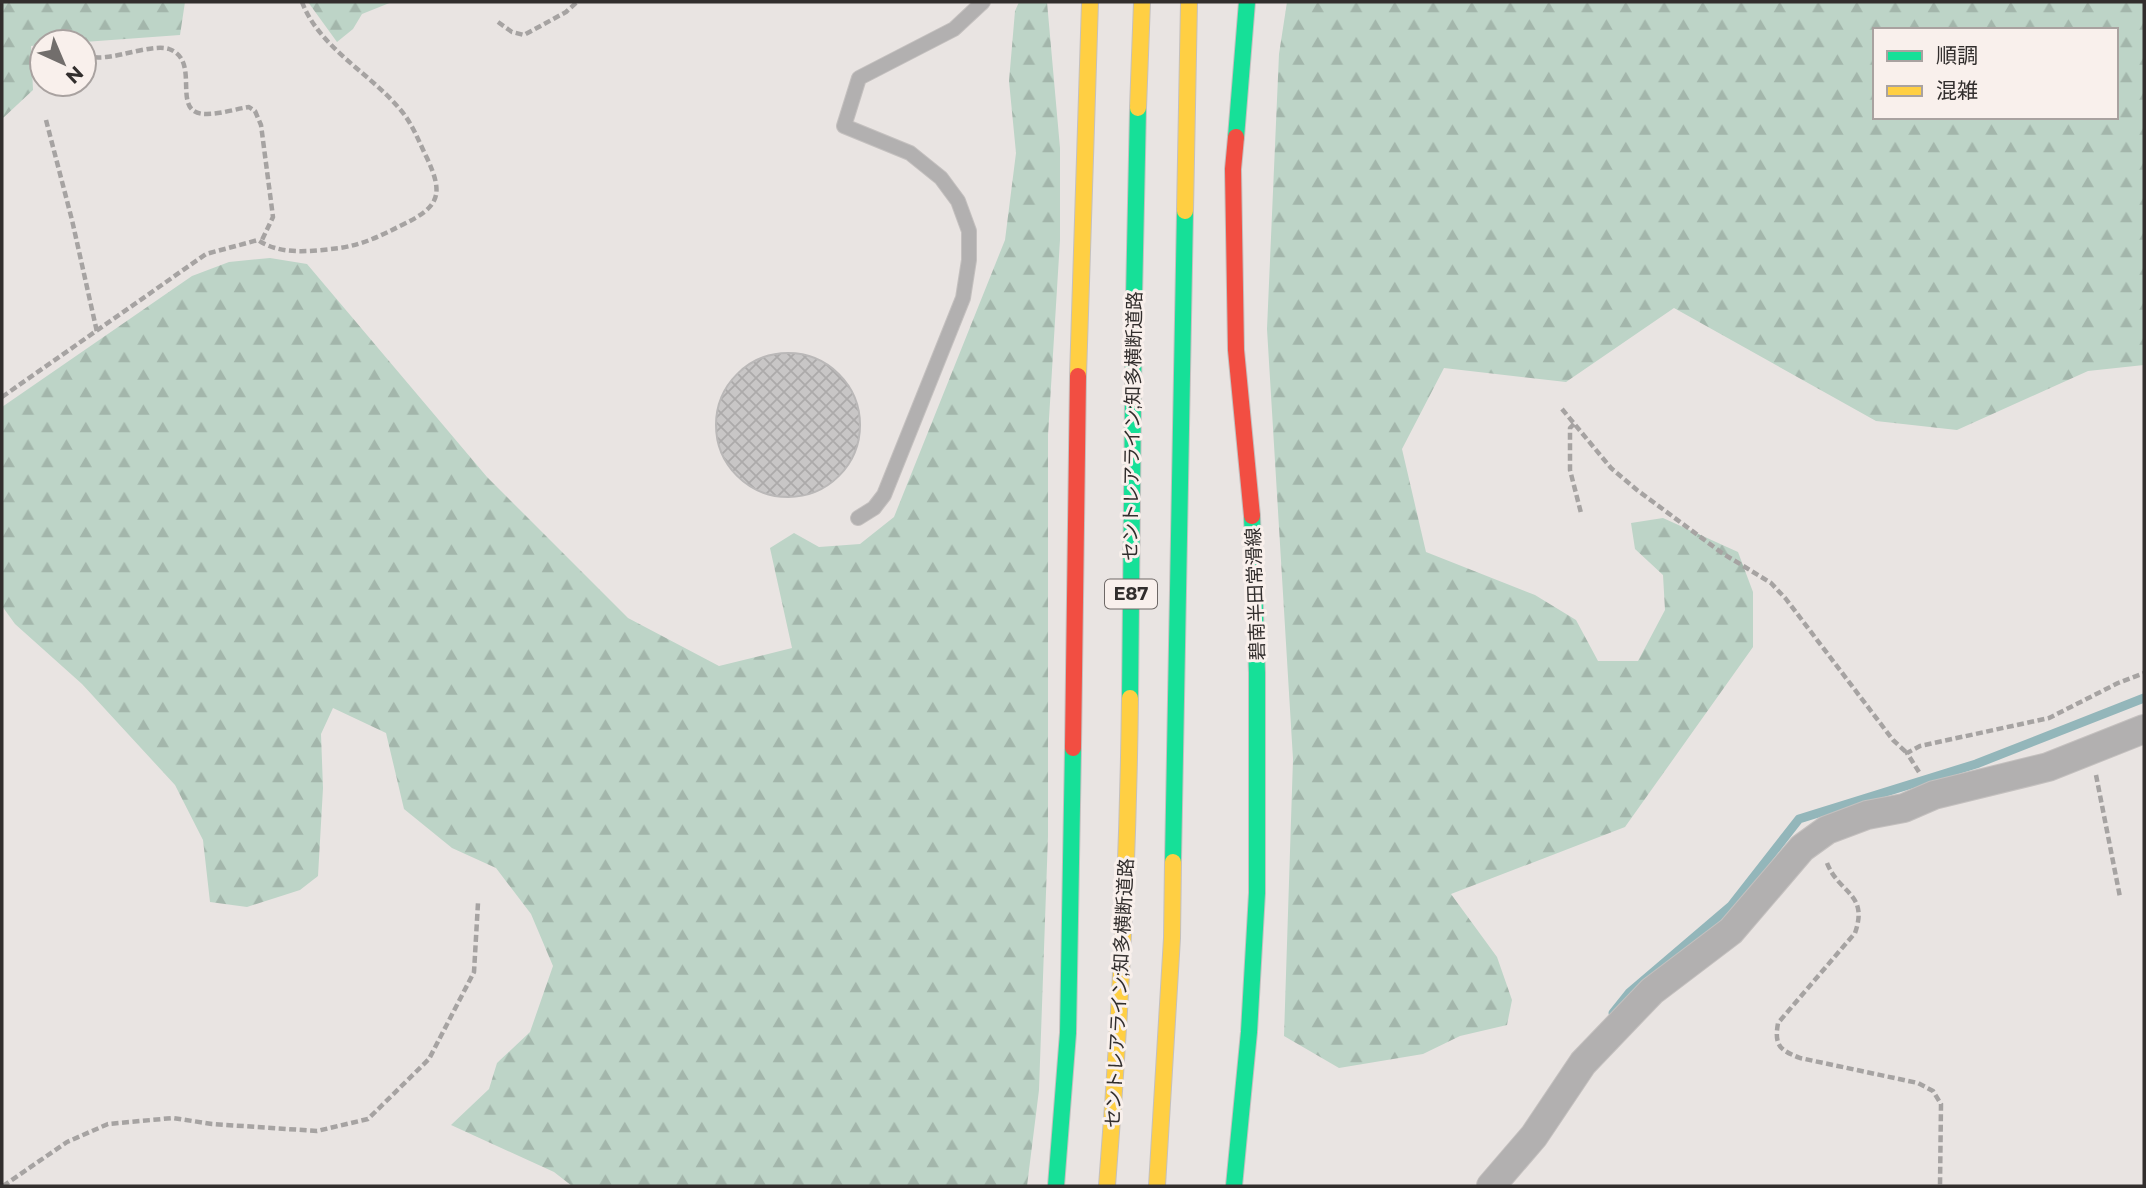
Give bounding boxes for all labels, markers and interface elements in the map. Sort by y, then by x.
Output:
north arrow [28,28,98,98]
legend [1873,28,2118,119]
text: 順調 [1936,43,1978,68]
text: N [61,61,88,88]
text: 混雑 [1936,78,1978,103]
street label: セントレアライン;知多横断道路 [1119,291,1146,561]
street label: 碧南半田常滑線 [1242,527,1269,661]
road number: E87 [1105,580,1157,608]
street label: セントレアライン;知多横断道路 [1101,858,1138,1128]

